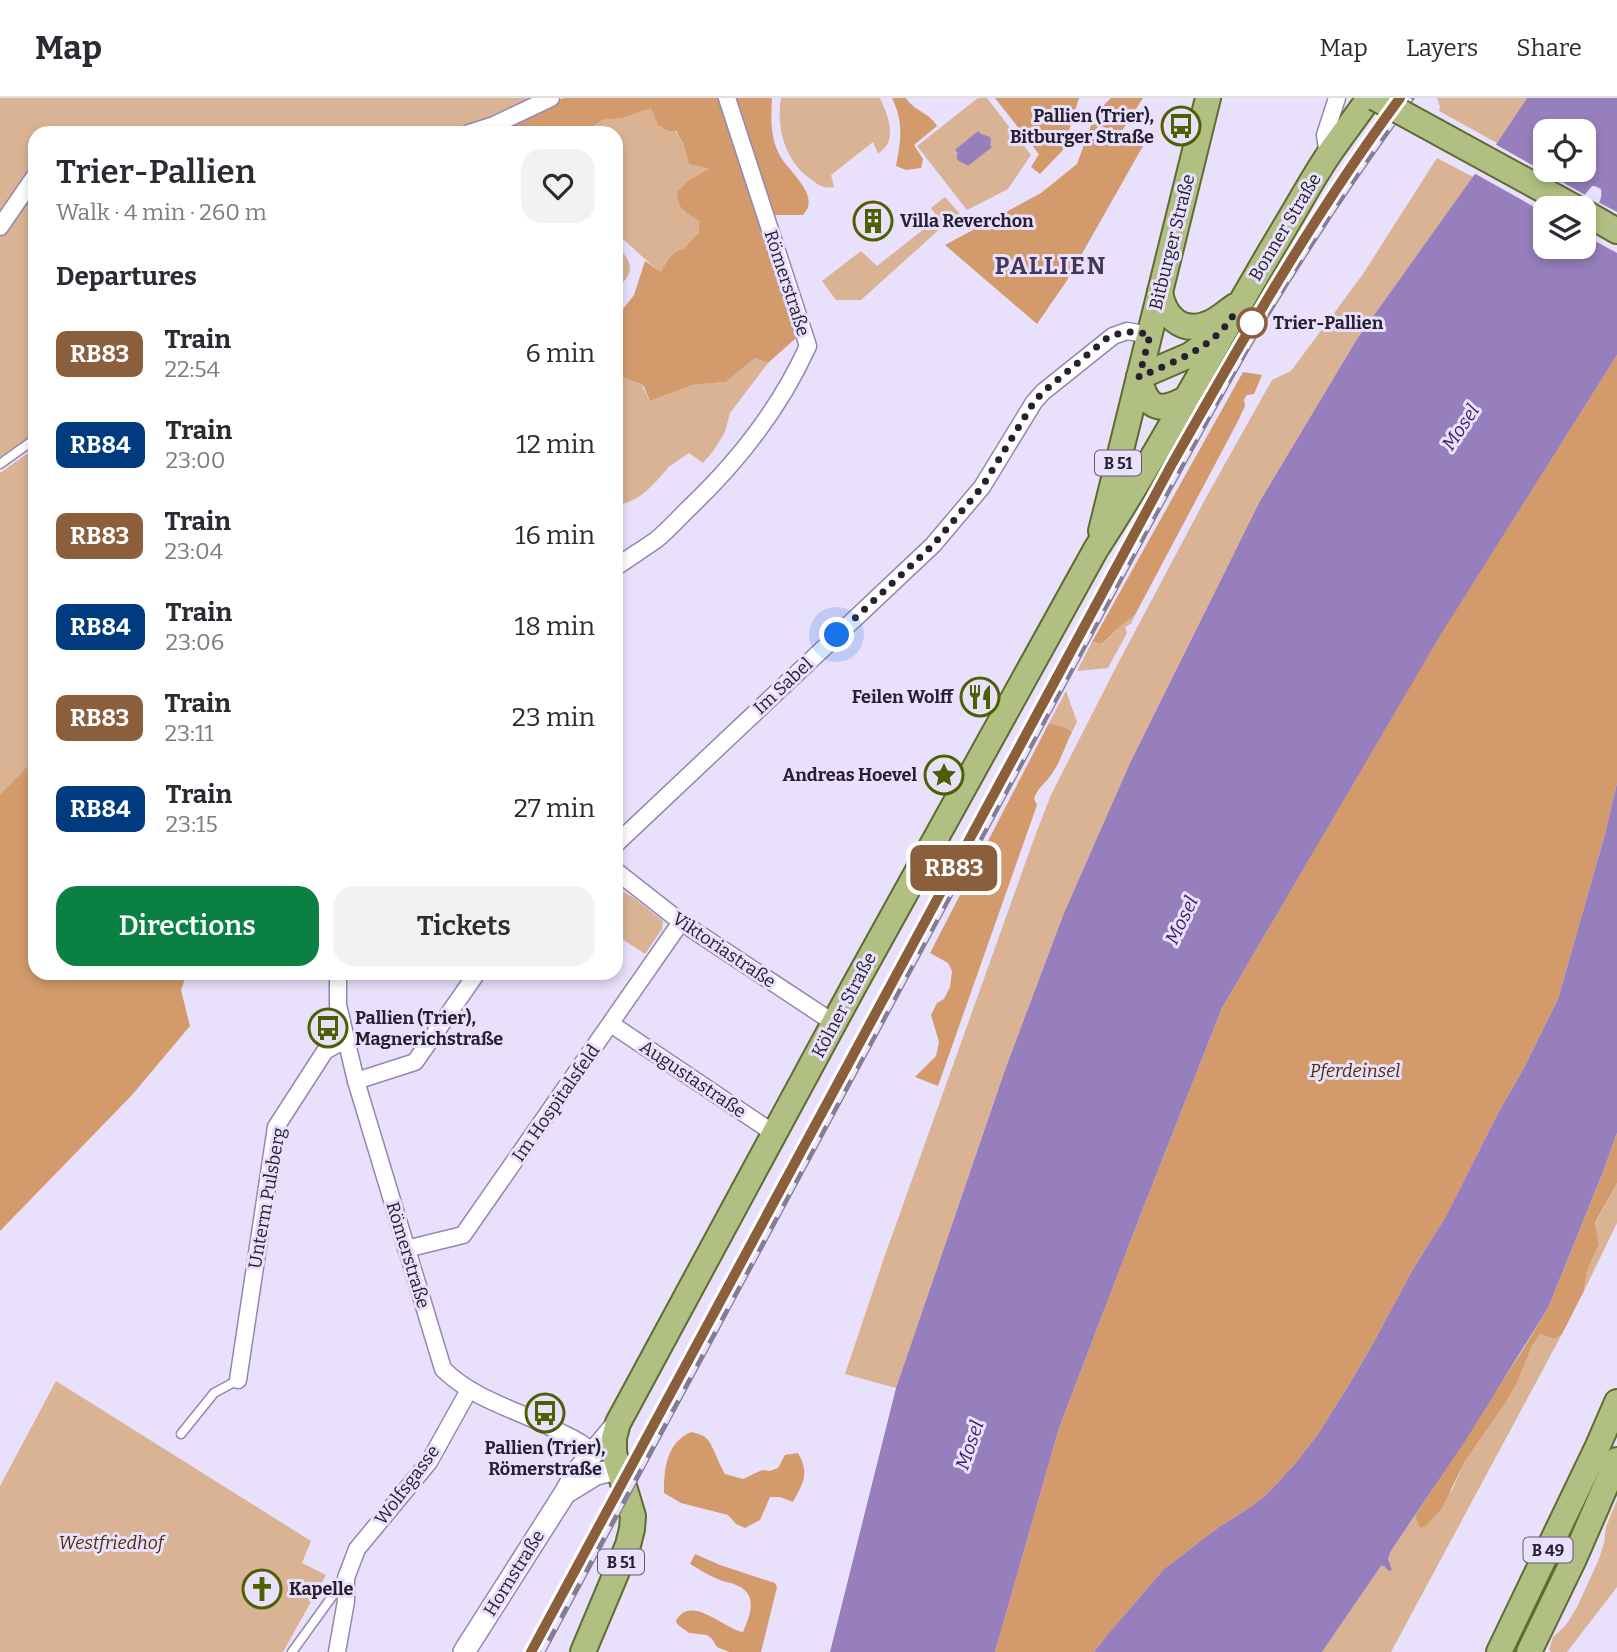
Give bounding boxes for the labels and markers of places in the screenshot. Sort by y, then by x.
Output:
place label: Pallien (Trier), Bitburger Straße [1010,105,1154,148]
bus stop icon: Pallien (Trier), Bitburger Straße [1160,105,1202,147]
building icon: Villa Reverchon [852,200,894,242]
place label: Villa Reverchon [900,210,1034,232]
marker: Trier-Pallien [1237,308,1267,338]
place label: Trier-Pallien [1273,312,1384,334]
restaurant icon: Feilen Wolff [959,676,1001,718]
place label: Feilen Wolff [852,686,954,708]
place icon: Andreas Hoevel [923,754,965,796]
place label: Andreas Hoevel [783,764,917,786]
bus stop icon: Pallien (Trier), Magnerichstraße [307,1007,349,1049]
place label: Pallien (Trier), Magnerichstraße [355,1007,503,1050]
bus stop icon: Pallien (Trier), Römerstraße [524,1392,566,1434]
place label: Pallien (Trier), Römerstraße [485,1437,605,1480]
church icon: Kapelle [241,1568,283,1610]
place label: Kapelle [289,1578,354,1600]

